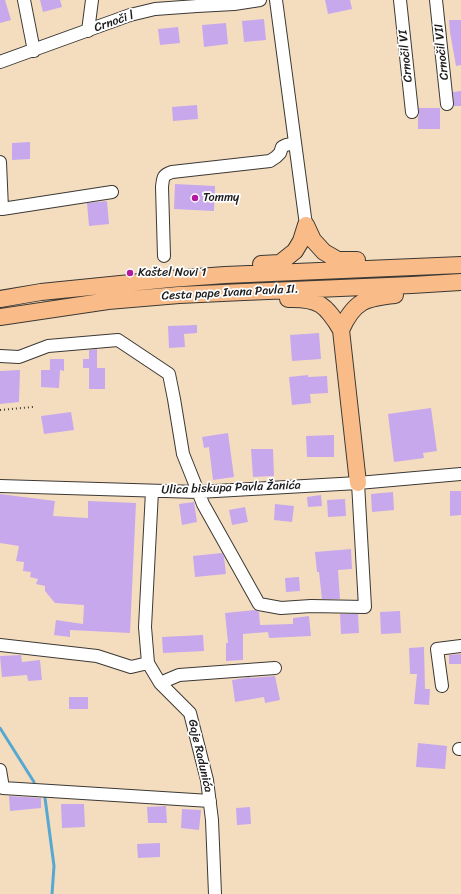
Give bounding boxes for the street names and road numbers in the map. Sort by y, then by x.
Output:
street label: Crnoči l [92,9,136,35]
street label: Crnočil VII [432,23,452,81]
street label: Crnočil VI [396,29,416,83]
street label: Cesta pape Ivana Pavla II. [161,282,299,304]
street label: Ulica biskupa Pavla Žanića [161,478,301,498]
street label: Gaje Radunića [185,718,215,794]

